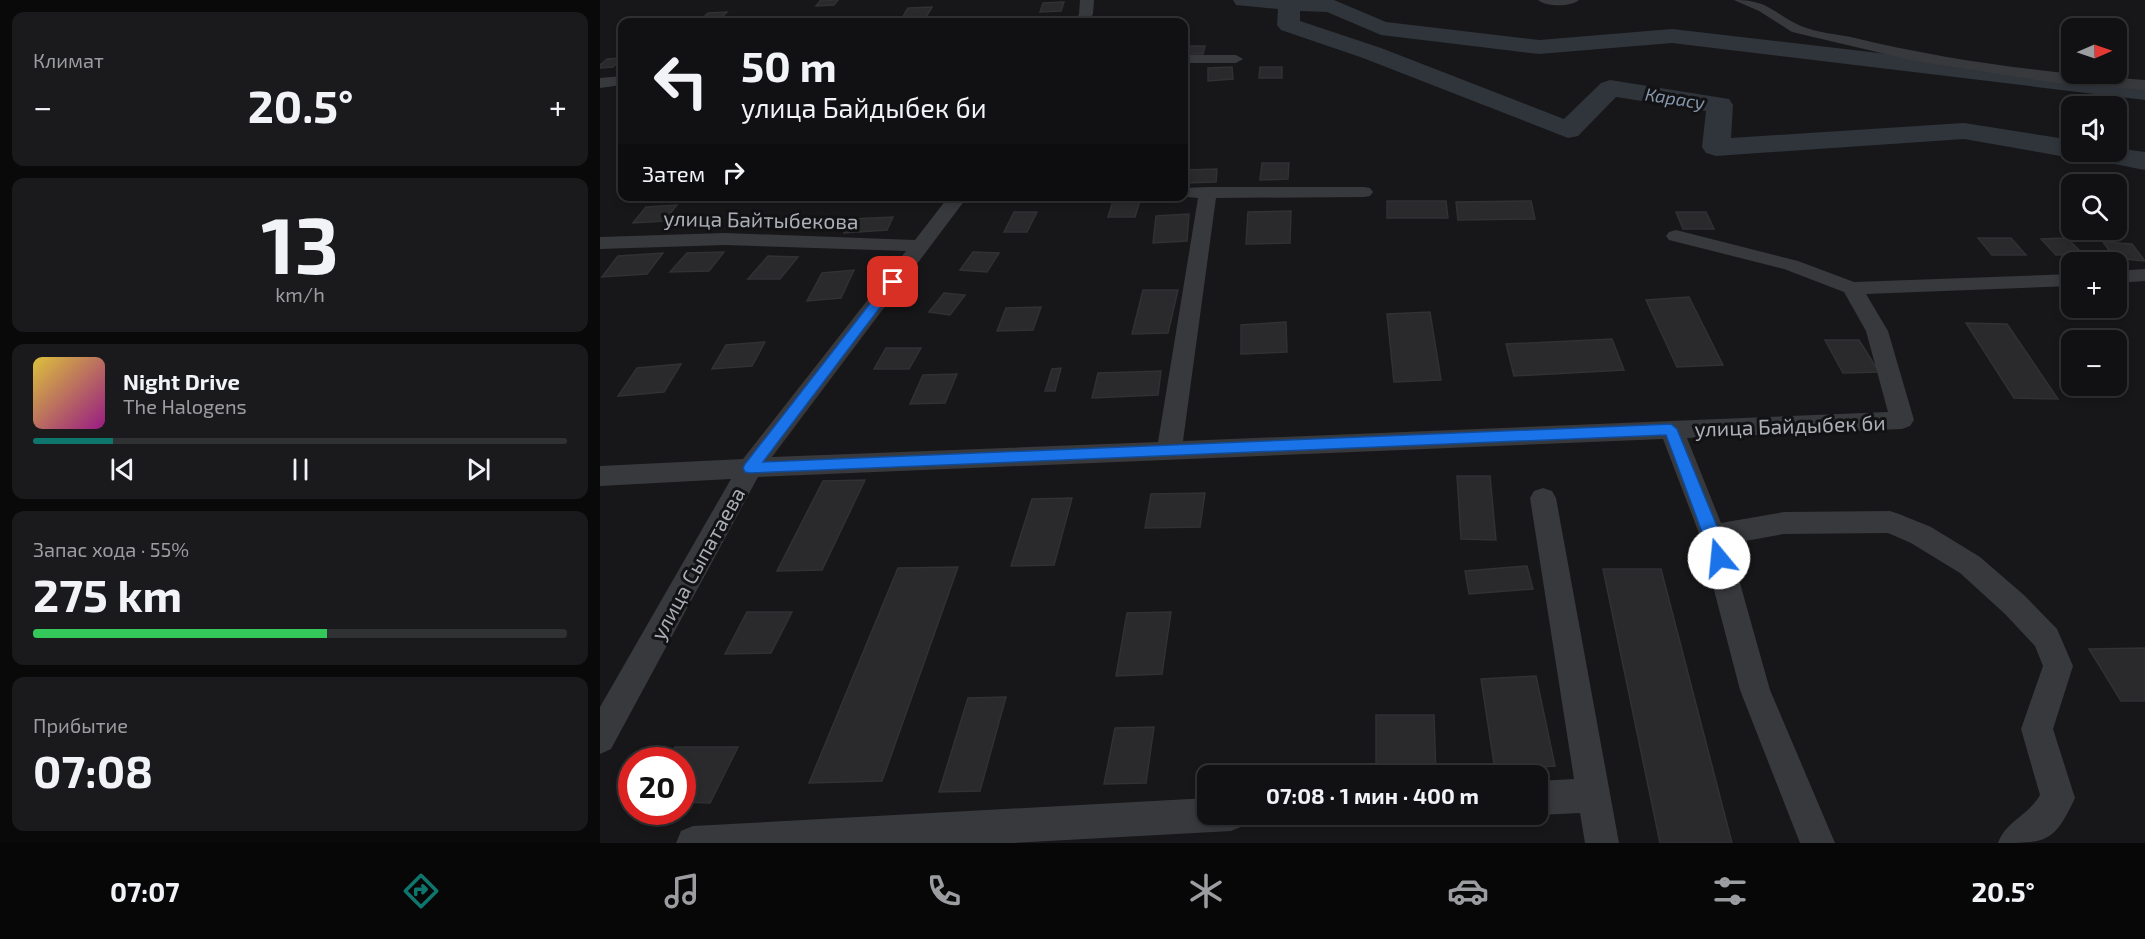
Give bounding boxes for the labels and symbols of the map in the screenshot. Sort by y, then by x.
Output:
north arrow [2061,18,2127,84]
water label: Карасу [1644,82,1707,114]
street label: улица Байтыбекова [663,205,859,234]
pin [867,256,918,307]
street label: улица Байдыбек би [1694,409,1886,442]
street label: улица Сыпатаева [645,482,750,644]
position arrow [1687,526,1751,590]
speed limit sign: 20 [618,747,696,825]

